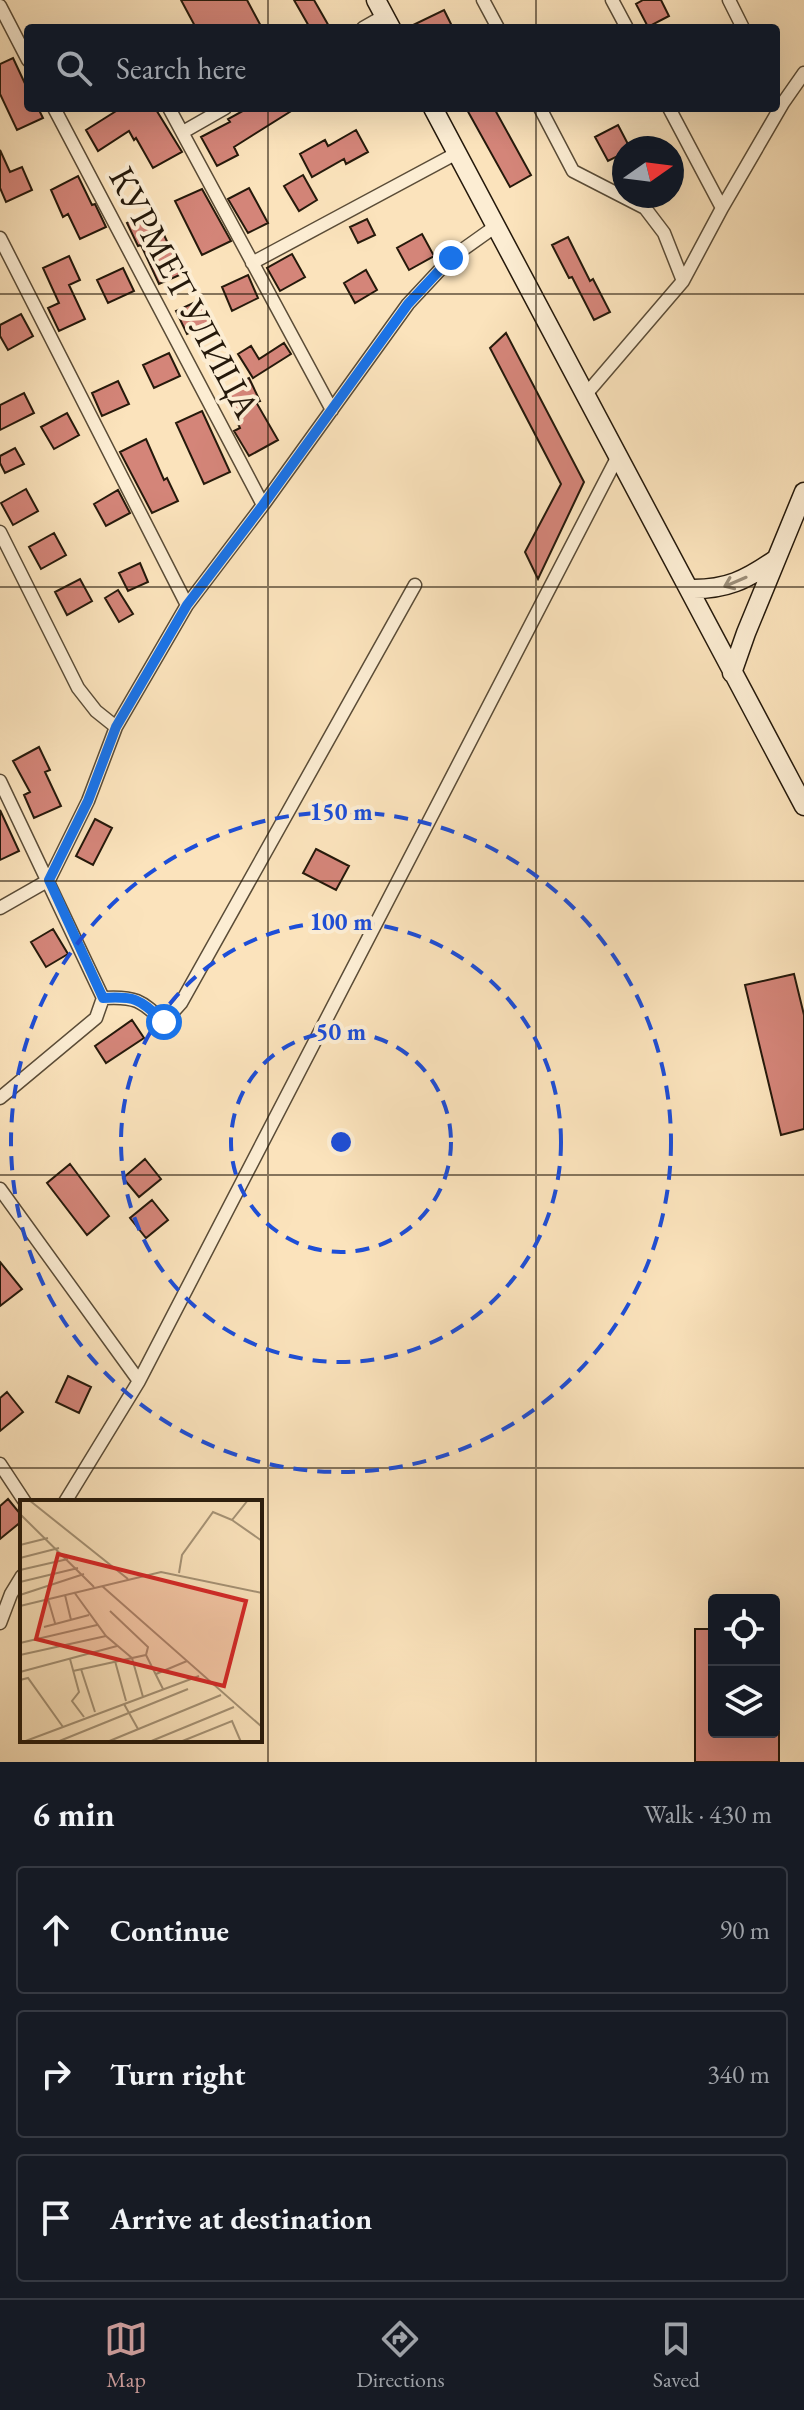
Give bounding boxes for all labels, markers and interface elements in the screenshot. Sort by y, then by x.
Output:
search box [24,24,780,112]
icon: search [52,46,96,90]
text: Search here [116,49,246,88]
north arrow [612,136,684,208]
street label: КУРМЕТ УЛИЦА [98,158,271,427]
route end [433,240,469,276]
one-way arrow [723,576,748,591]
text: 150 m [309,796,373,827]
text: 100 m [309,906,373,937]
route start [146,1004,182,1040]
text: 50 m [316,1016,366,1047]
centre of rings [327,1128,355,1156]
inset map [20,1500,262,1742]
map controls [708,1594,780,1738]
button: locate [708,1594,780,1666]
button: layers [708,1666,780,1738]
text: 6 min [32,1792,115,1836]
text: Walk · 430 m [644,1797,772,1831]
icon: ahead [34,1908,78,1952]
text: Continue [110,1911,229,1950]
text: 90 m [720,1913,770,1947]
icon: right [34,2052,78,2096]
text: Turn right [110,2055,246,2094]
text: 340 m [707,2057,770,2091]
icon: arrive [34,2196,78,2240]
text: Arrive at destination [110,2199,372,2238]
tab: Map [104,2317,148,2394]
tab: Directions [356,2317,445,2394]
tab: Saved [653,2317,700,2394]

